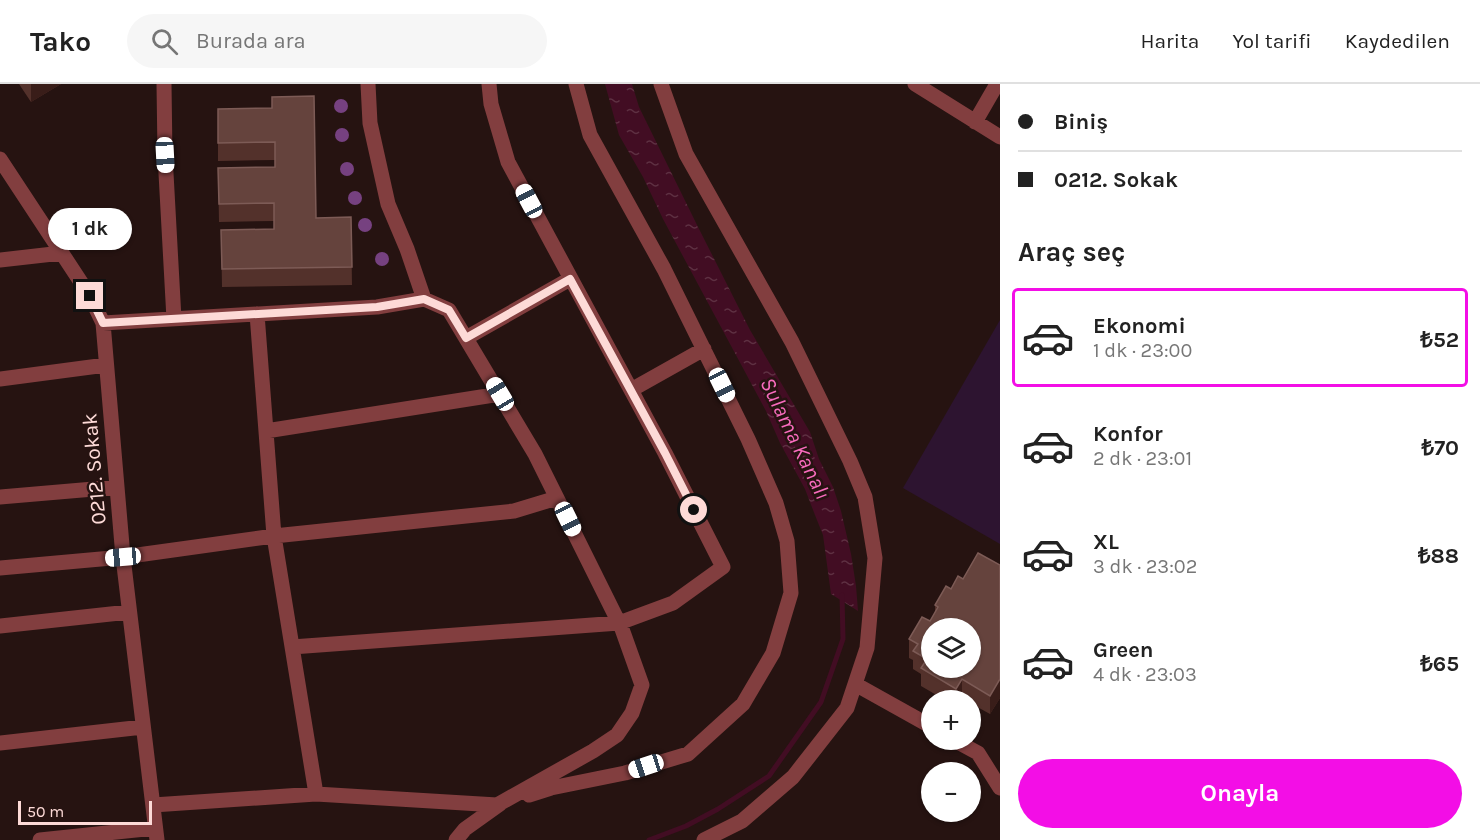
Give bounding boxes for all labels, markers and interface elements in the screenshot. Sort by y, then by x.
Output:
search box [127,14,547,68]
text: Tako [30,25,91,58]
icon: search [148,25,181,58]
text: Burada ara [196,28,306,54]
text: Harita [1140,29,1199,53]
text: Yol tarifi [1232,29,1312,53]
text: Kaydedilen [1345,29,1450,53]
text: Biniş [1054,109,1108,135]
car [155,137,175,173]
text: 0212. Sokak [1054,167,1178,193]
car [513,181,545,221]
callout: 1 dk [48,209,132,251]
text: 1 dk [72,217,108,240]
text: Araç seç [1018,236,1125,268]
route end [76,282,103,309]
icon: car [1021,311,1075,365]
text: Ekonomi [1093,313,1186,339]
text: ₺52 [1420,327,1459,353]
text: 1 dk · 23:00 [1093,339,1192,362]
car [706,365,738,405]
water label: Sulama Kanalı [754,373,836,504]
car [483,374,517,414]
street label: 0212. Sokak [77,412,111,526]
icon: car [1021,419,1075,473]
text: Konfor [1093,421,1163,447]
text: ₺70 [1422,435,1459,461]
text: 2 dk · 23:01 [1093,447,1192,470]
route start [680,496,707,523]
car [552,499,584,539]
icon: car [1021,527,1075,581]
text: XL [1093,529,1119,555]
text: ₺88 [1418,543,1459,569]
car [104,546,142,568]
text: 3 dk · 23:02 [1093,555,1197,578]
map controls [921,618,981,822]
button: layers [921,618,981,678]
icon: car [1021,635,1075,689]
text: Green [1093,637,1154,663]
text: ₺65 [1420,651,1459,677]
text: 4 dk · 23:03 [1093,663,1197,686]
button: + [921,690,981,750]
car [626,752,666,780]
button: Onayla [1018,759,1462,828]
button: − [921,762,981,822]
scale bar [18,798,152,826]
text: 50 m [27,802,64,821]

